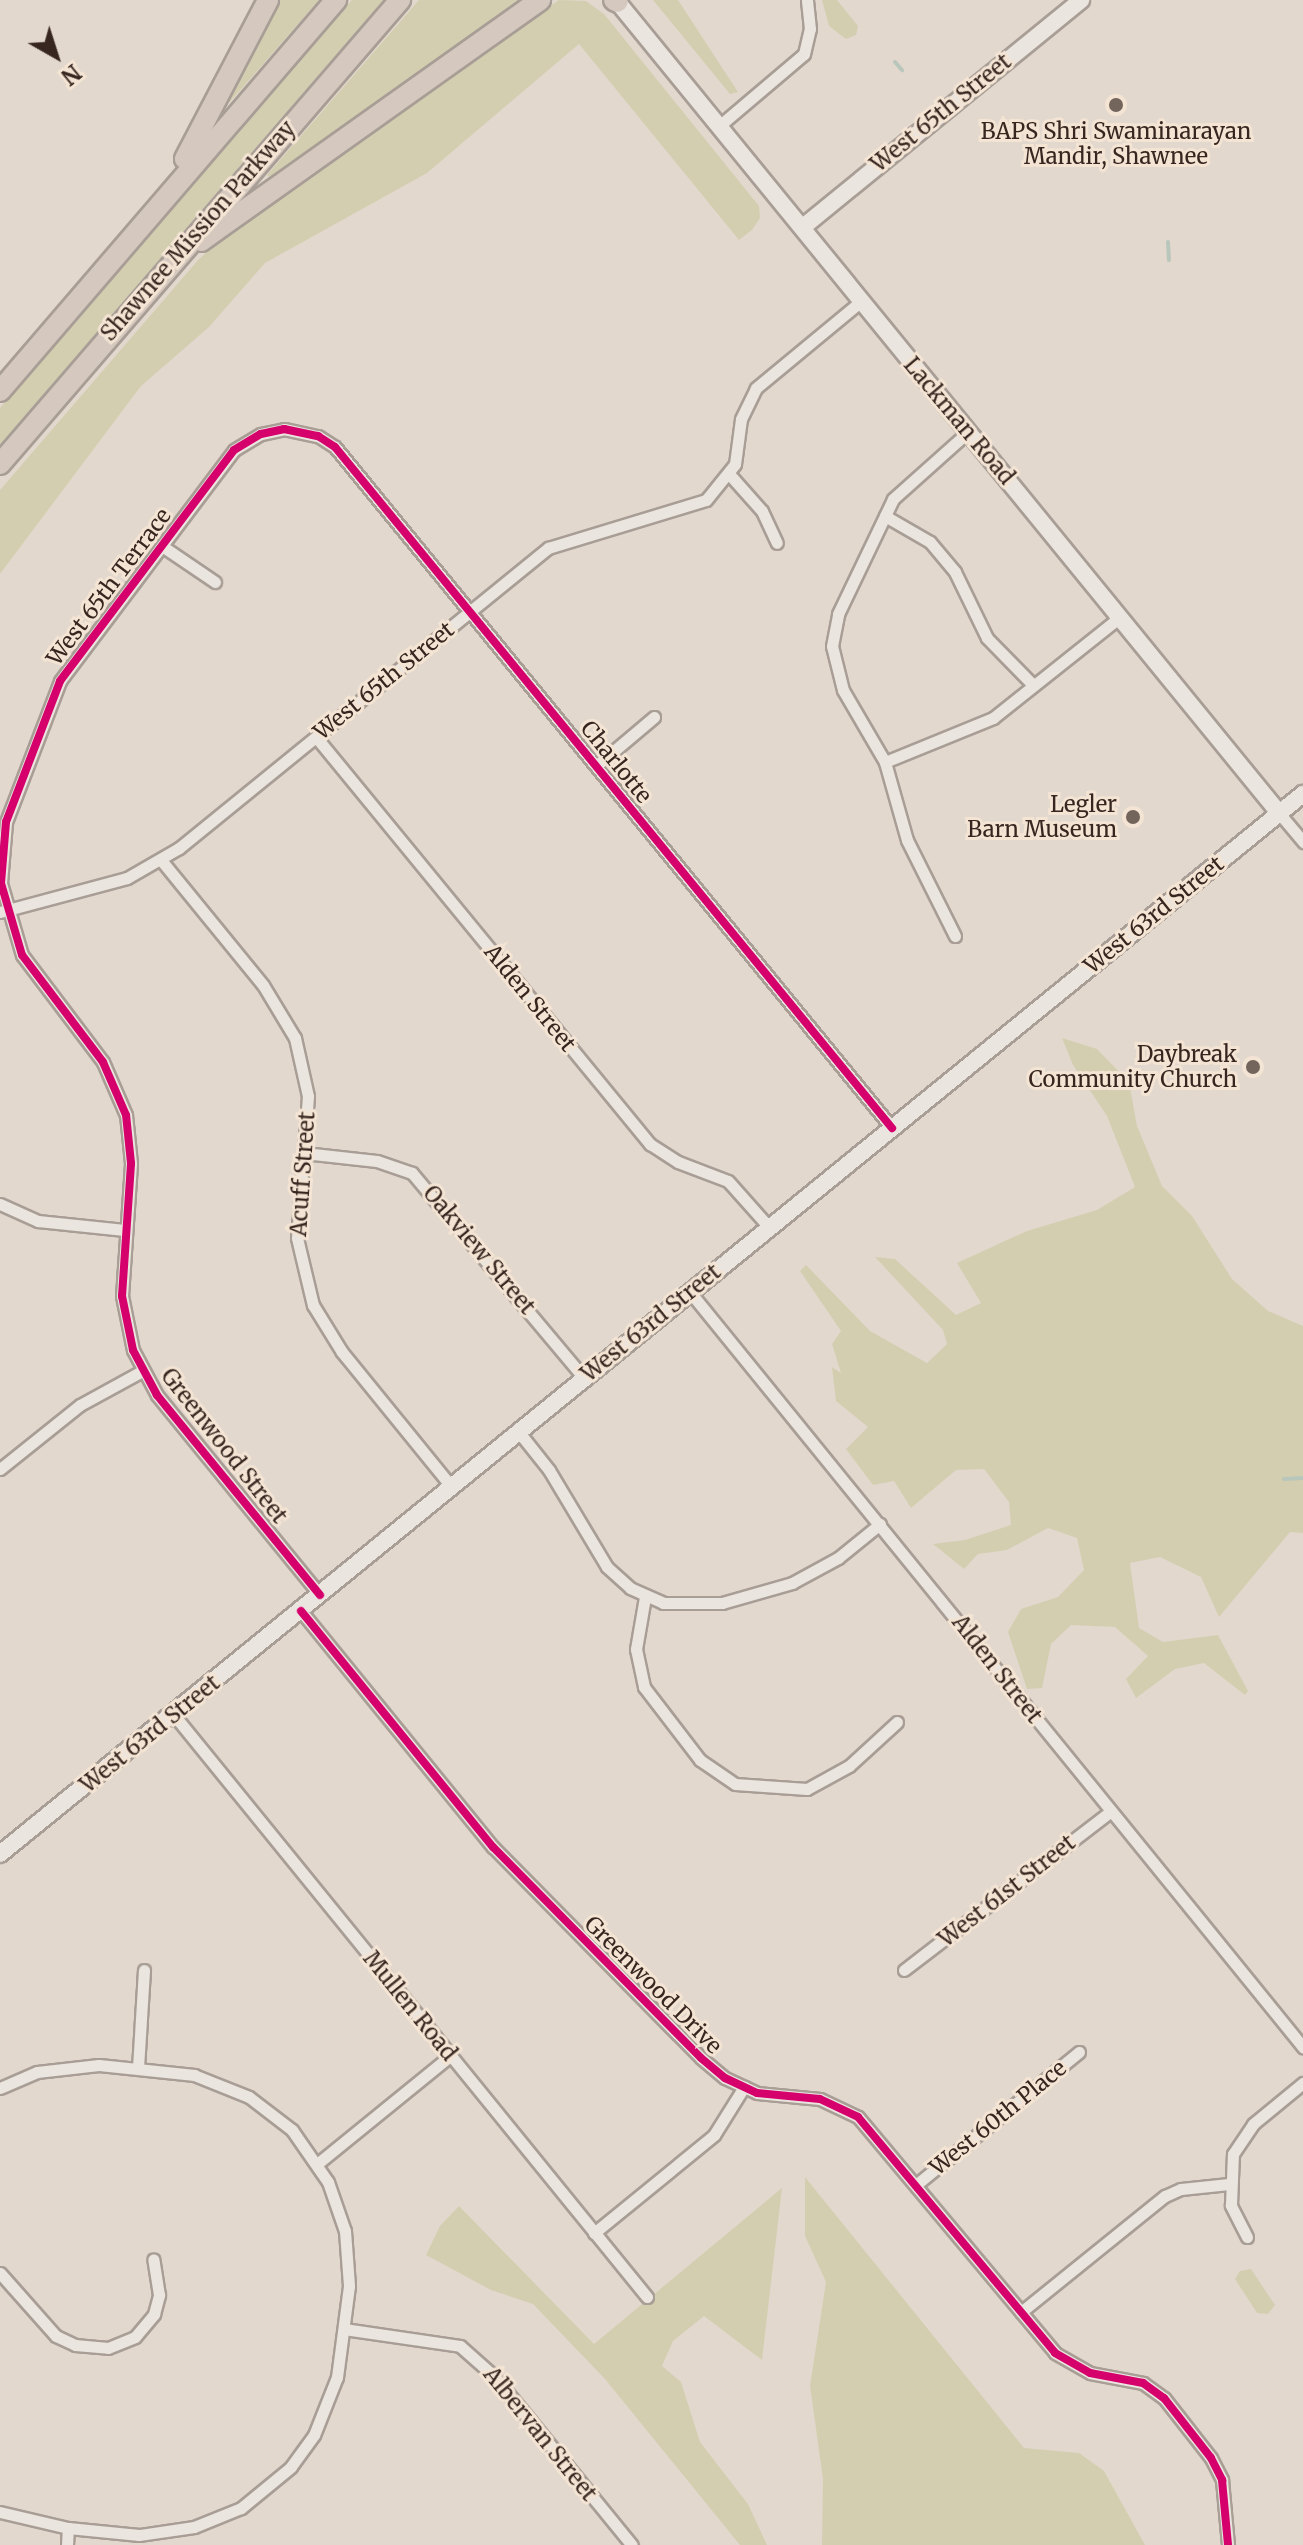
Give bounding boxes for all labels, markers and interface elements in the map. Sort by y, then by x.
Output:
north arrow [16,16,96,96]
street label: West 65th Street [866,48,1016,178]
text: N [56,58,87,91]
marker: BAPS Shri Swaminarayan Mandir, Shawnee [1107,96,1125,114]
street label: Shawnee Mission Parkway [95,116,301,346]
place label: BAPS Shri Swaminarayan Mandir, Shawnee [981,118,1251,170]
street label: Lackman Road [898,352,1020,490]
street label: West 65th Terrace [41,503,177,671]
street label: West 65th Street [309,616,459,746]
street label: Charlotte [575,716,657,808]
place label: Legler Barn Museum [967,791,1117,842]
marker: Legler Barn Museum [1124,808,1142,826]
street label: West 63rd Street [1079,851,1229,979]
street label: Alden Street [479,939,581,1057]
place label: Daybreak Community Church [1028,1041,1237,1092]
marker: Daybreak Community Church [1244,1058,1262,1076]
street label: Acuff Street [285,1111,321,1237]
street label: Oakview Street [418,1180,540,1320]
street label: West 63rd Street [576,1259,726,1387]
street label: Greenwood Street [155,1363,293,1529]
street label: Alden Street [947,1610,1047,1728]
street label: West 63rd Street [75,1670,225,1798]
street label: West 61st Street [933,1829,1081,1953]
street label: Greenwood Drive [579,1911,727,2059]
street label: Mullen Road [358,1946,462,2066]
street label: West 60th Place [924,2055,1072,2181]
street label: Albervan Street [478,2362,602,2506]

